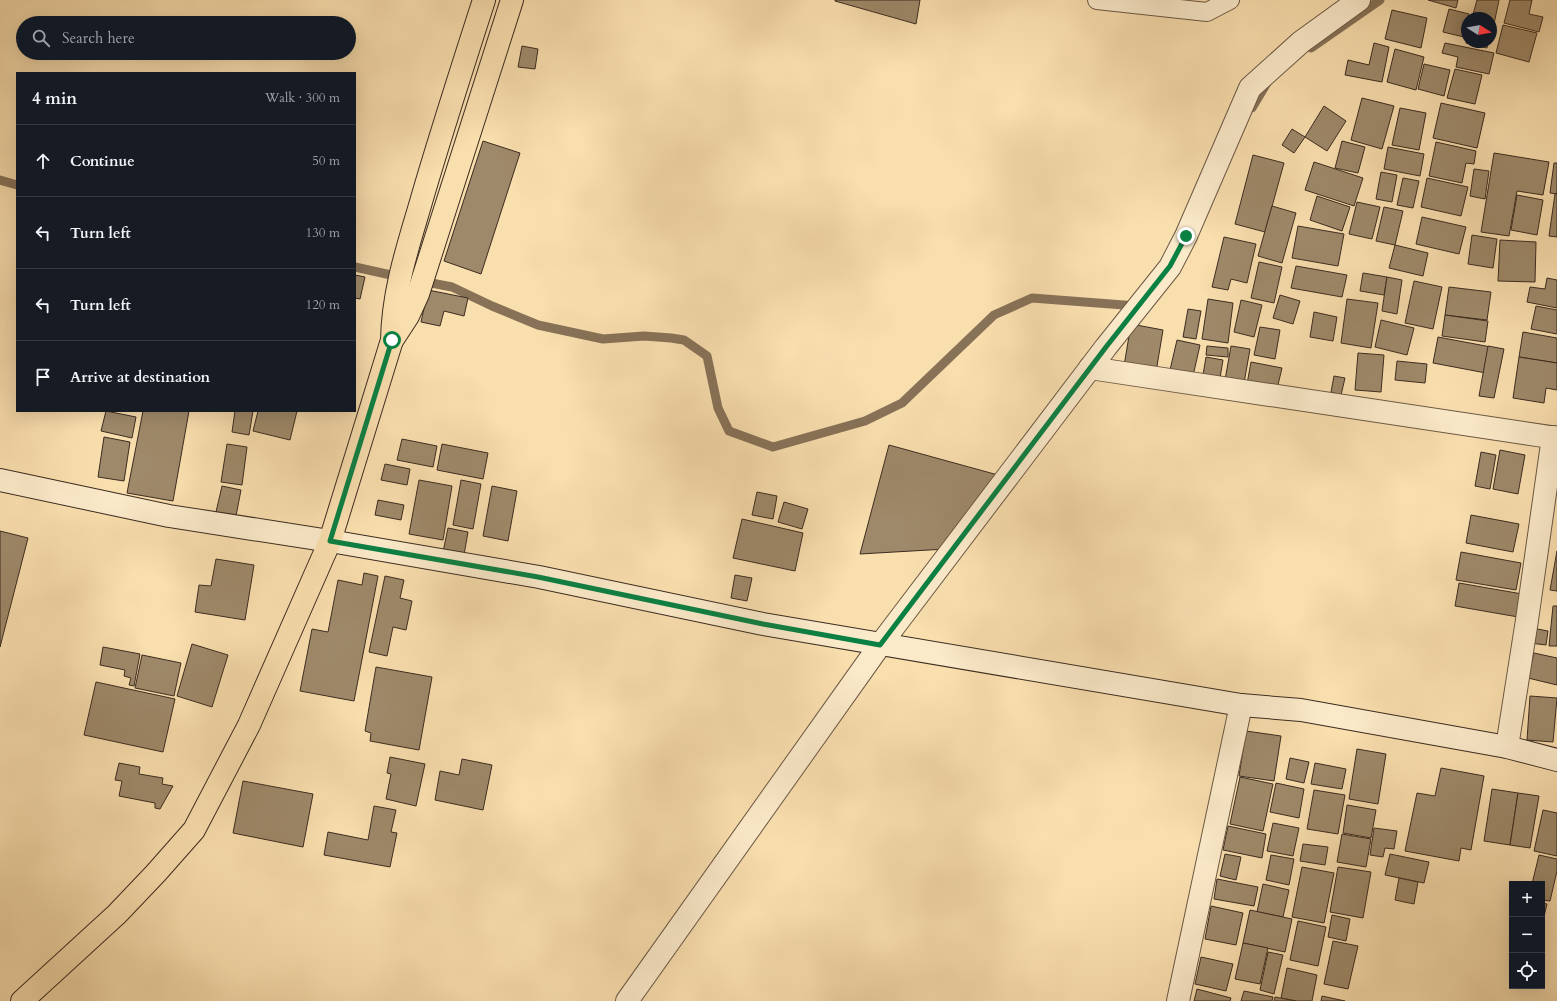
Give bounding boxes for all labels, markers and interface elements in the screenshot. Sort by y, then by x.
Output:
north arrow [1461,12,1497,48]
search box [16,16,356,60]
icon: search [30,27,52,49]
text: Search here [62,28,135,48]
text: 4 min [32,87,77,110]
text: Walk · 300 m [265,89,340,107]
icon: ahead [32,150,54,172]
text: Continue [70,151,135,171]
text: 50 m [312,152,340,170]
icon: left [32,222,54,244]
text: Turn left [70,223,131,243]
text: 130 m [306,224,340,242]
route end [1177,227,1195,245]
icon: left [32,294,54,316]
text: Turn left [70,295,131,315]
text: 120 m [306,296,340,314]
route start [383,331,401,349]
icon: arrive [32,366,54,388]
text: Arrive at destination [70,367,210,387]
map controls [1509,881,1545,989]
button: + [1509,881,1545,917]
button: − [1509,917,1545,953]
button: locate [1509,953,1545,989]

